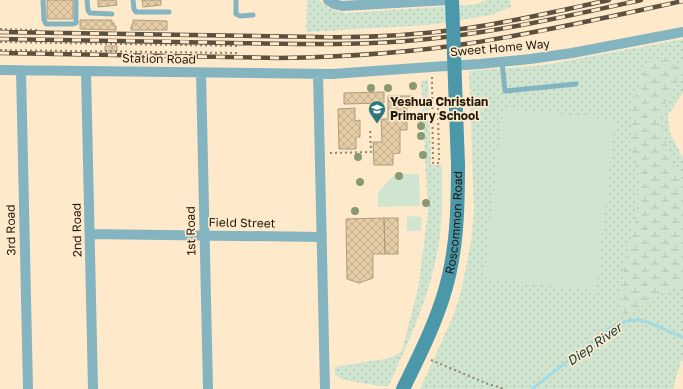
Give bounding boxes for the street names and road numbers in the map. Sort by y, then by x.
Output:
street label: Sweet Home Way [449,36,551,59]
street label: Station Road [122,50,196,67]
street label: Roscommon Road [441,171,465,276]
street label: 2nd Road [69,203,84,257]
street label: 3rd Road [3,204,18,256]
street label: 1st Road [183,206,198,256]
street label: Field Street [208,214,276,231]

